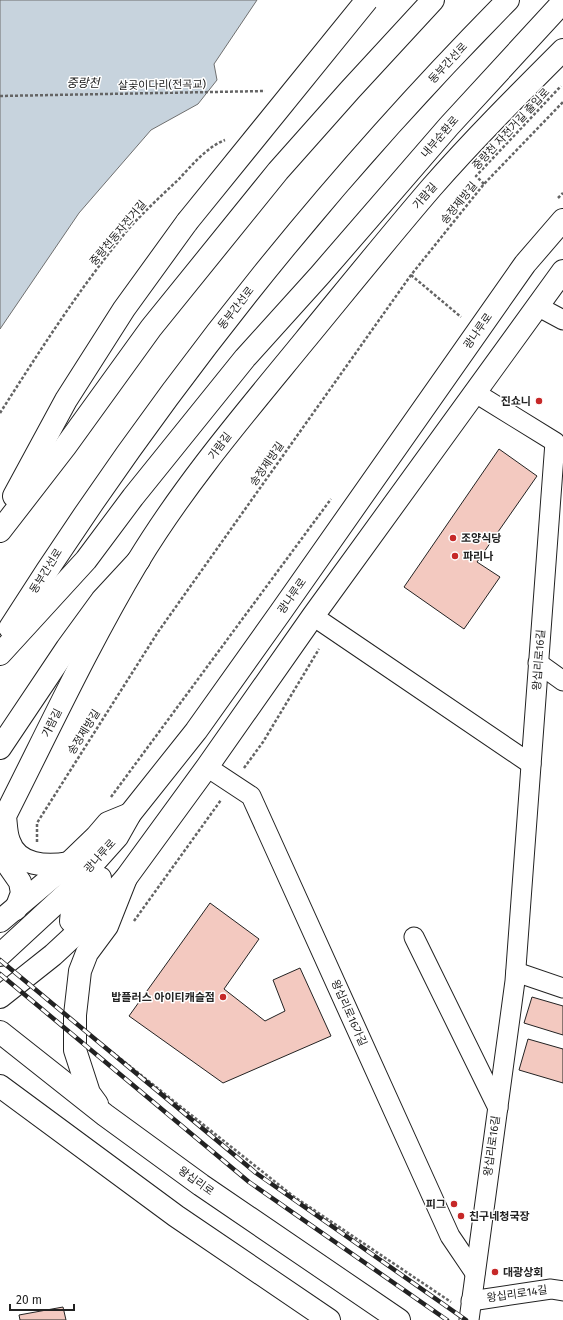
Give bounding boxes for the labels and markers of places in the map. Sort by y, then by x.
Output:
place label: 진쇼니 [501,395,531,408]
marker: 진쇼니 [534,396,544,406]
place label: 조양식당 [461,532,501,545]
marker: 조양식당 [448,533,458,543]
place label: 파리나 [463,550,493,563]
marker: 파리나 [450,551,460,561]
place label: 밥플러스 아이티캐슬점 [111,991,215,1004]
marker: 밥플러스 아이티캐슬점 [218,992,228,1002]
place label: 피그 [426,1198,446,1211]
marker: 피그 [449,1199,459,1209]
place label: 친구네청국장 [469,1210,530,1223]
marker: 친구네청국장 [456,1211,466,1221]
place label: 대광상회 [503,1266,543,1279]
marker: 대광상회 [490,1267,500,1277]

